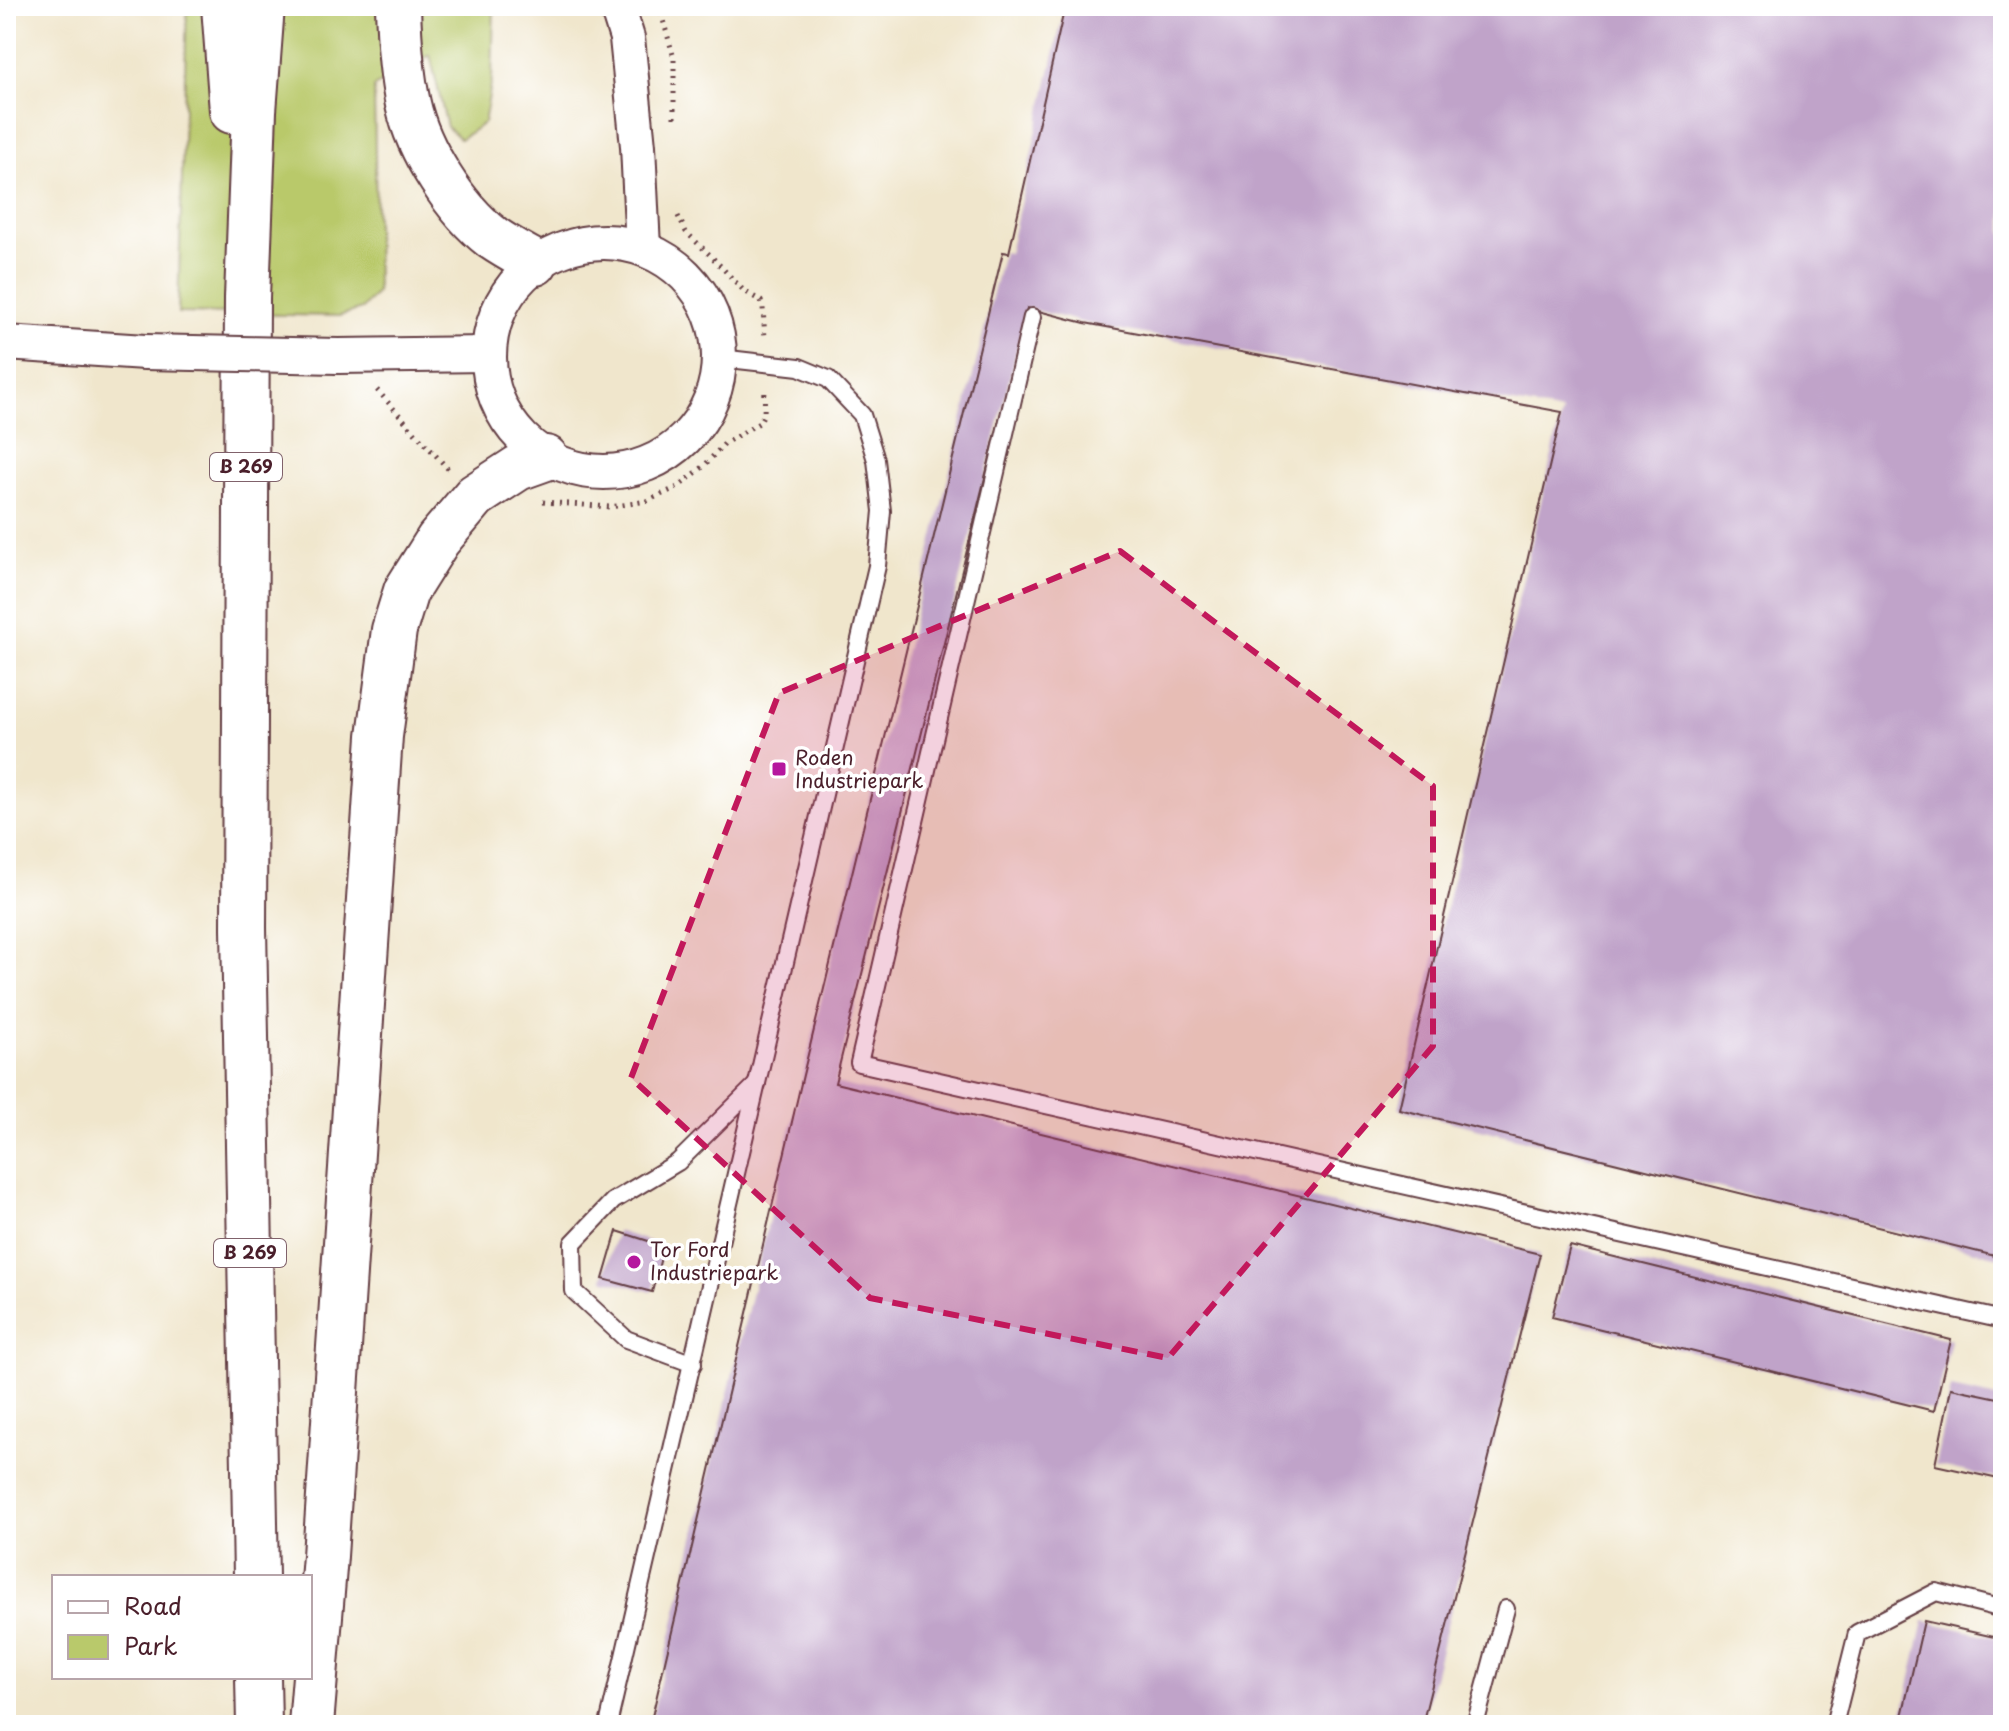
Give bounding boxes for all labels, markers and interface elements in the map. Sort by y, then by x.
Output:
road number: B 269 [210,453,282,481]
place label: Roden Industriepark [795,742,923,795]
marker: Roden Industriepark [770,760,788,778]
place label: Tor Ford Industriepark [650,1234,778,1287]
road number: B 269 [214,1239,286,1267]
marker: Tor Ford Industriepark [625,1253,643,1271]
legend [52,1575,312,1679]
text: Road [124,1587,182,1623]
text: Park [124,1627,178,1663]

